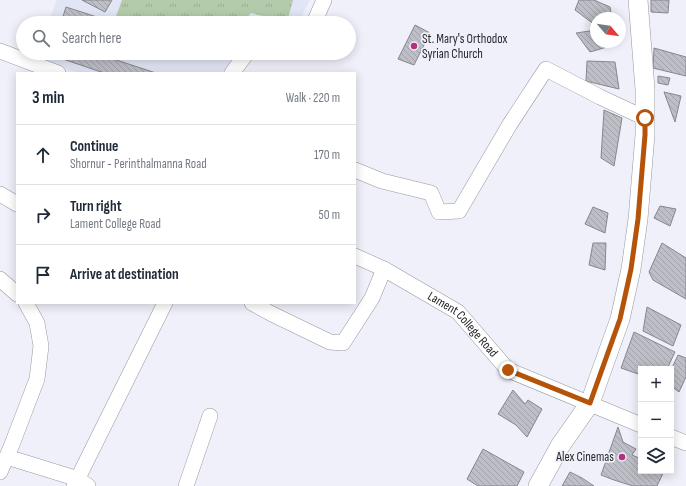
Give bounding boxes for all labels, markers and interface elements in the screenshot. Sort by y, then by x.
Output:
north arrow [590,12,626,48]
search box [16,16,356,60]
icon: search [30,27,52,49]
text: Search here [62,29,122,48]
place label: St. Mary's Orthodox Syrian Church [422,31,507,62]
marker: St. Mary's Orthodox Syrian Church [409,41,419,51]
text: 3 min [32,88,65,108]
text: Walk · 220 m [286,90,340,106]
route start [636,109,654,127]
text: Continue [70,137,119,156]
icon: ahead [32,144,54,166]
text: 170 m [314,147,340,163]
text: Shornur - Perinthalmanna Road [70,156,207,172]
text: Turn right [70,197,122,216]
icon: right [32,204,54,226]
text: 50 m [319,207,340,223]
text: Lament College Road [70,216,161,232]
icon: arrive [32,264,54,286]
text: Arrive at destination [70,265,179,284]
street label: Lament College Road [425,288,501,360]
route end [499,361,517,379]
map controls [638,366,674,474]
button: + [638,366,674,402]
button: − [638,402,674,438]
button: layers [638,438,674,474]
place label: Alex Cinemas [555,449,614,465]
marker: Alex Cinemas [617,452,627,462]

